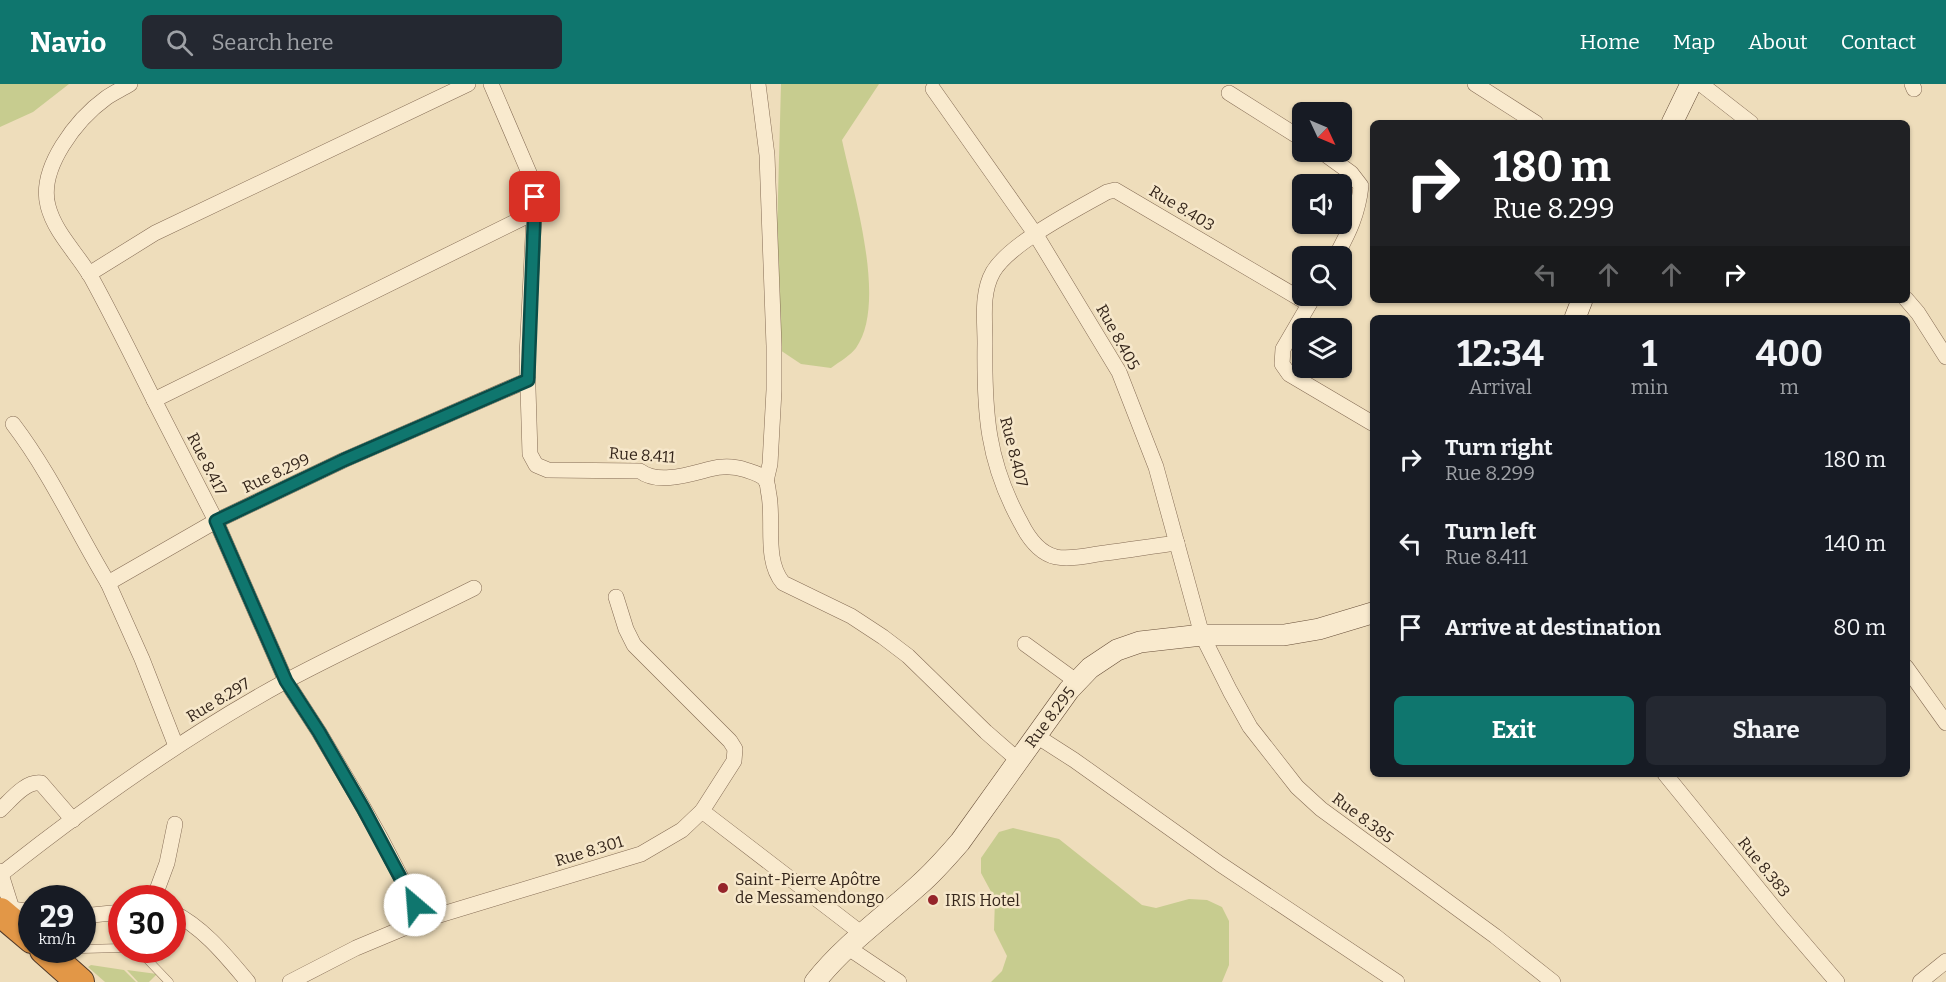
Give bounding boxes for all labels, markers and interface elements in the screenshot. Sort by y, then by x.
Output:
search box [142,15,562,69]
text: Navio [30,26,106,59]
icon: search [163,26,196,59]
text: Search here [211,29,334,56]
text: Home [1580,29,1640,55]
text: Map [1673,29,1715,55]
text: About [1748,29,1808,55]
text: Contact [1841,29,1916,55]
north arrow [1292,102,1352,162]
map controls [1292,102,1352,378]
text: 180 m [1493,142,1611,192]
icon: right [1394,144,1472,222]
pin [509,171,560,222]
button: sound [1292,174,1352,234]
icon: arrive [518,180,551,213]
street label: Rue 8.403 [1146,181,1218,235]
text: Rue 8.299 [1493,193,1615,225]
button: search [1292,246,1352,306]
icon: left [1529,258,1562,291]
icon: ahead [1592,258,1625,291]
icon: ahead [1655,258,1688,291]
icon: right [1718,258,1751,291]
street label: Rue 8.405 [1092,301,1144,373]
button: layers [1292,318,1352,378]
text: 12:34 [1457,332,1544,376]
text: 1 [1642,332,1657,376]
text: 400 [1755,332,1823,376]
text: Arrival [1469,375,1532,399]
text: min [1631,375,1668,399]
text: m [1780,375,1799,399]
street label: Rue 8.407 [996,415,1032,489]
street label: Rue 8.417 [183,430,231,498]
text: Turn right [1445,434,1553,461]
street label: Rue 8.411 [608,443,676,467]
icon: right [1394,443,1427,476]
text: 180 m [1824,446,1886,473]
street label: Rue 8.299 [239,449,313,497]
text: Rue 8.299 [1445,461,1535,485]
text: Turn left [1445,518,1537,545]
icon: left [1394,527,1427,560]
text: 140 m [1825,530,1886,557]
text: Rue 8.411 [1445,545,1528,569]
icon: arrive [1394,611,1427,644]
text: Arrive at destination [1445,614,1661,641]
text: 80 m [1833,614,1886,641]
street label: Rue 8.297 [183,674,253,726]
street label: Rue 8.295 [1021,683,1079,751]
button: Exit [1394,696,1634,765]
button: Share [1646,696,1886,765]
street label: Rue 8.385 [1329,789,1397,847]
street label: Rue 8.301 [553,832,626,870]
street label: Rue 8.383 [1734,833,1794,901]
place label: Saint-Pierre Apôtre de Messamendongo [735,870,884,907]
position arrow [383,873,447,937]
marker: Saint-Pierre Apôtre de Messamendongo [716,881,730,895]
speed limit sign: 30 [108,885,186,963]
place label: IRIS Hotel [945,891,1020,910]
marker: IRIS Hotel [926,893,940,907]
text: 29 [40,899,74,935]
text: km/h [38,930,76,948]

